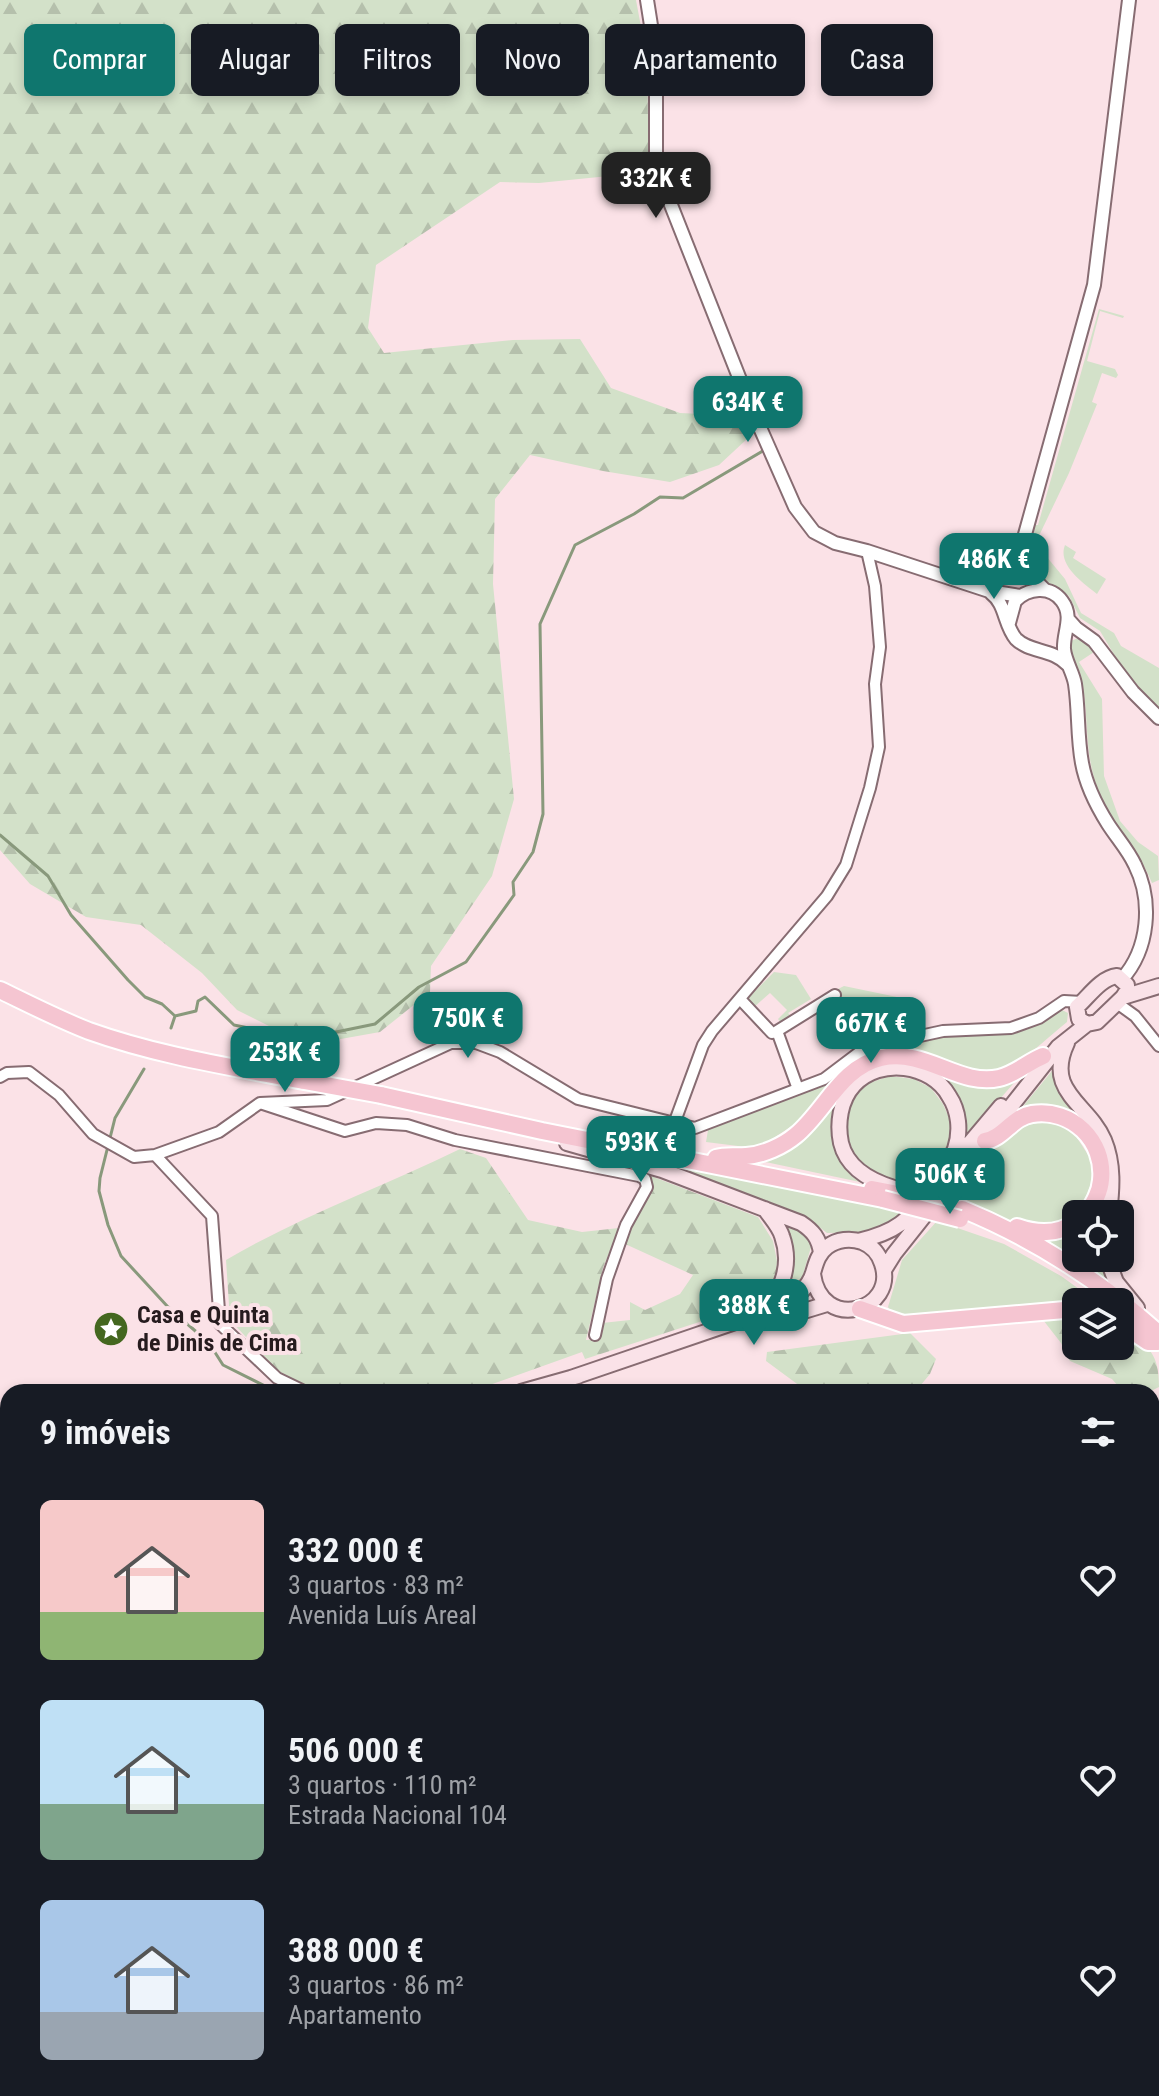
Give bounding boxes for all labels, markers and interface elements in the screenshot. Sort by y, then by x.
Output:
chip: Comprar [24,24,175,96]
chip: Alugar [191,24,319,96]
chip: Filtros [335,24,460,96]
chip: Novo [476,24,589,96]
chip: Apartamento [605,24,805,96]
chip: Casa [821,24,933,96]
pin: 332K € [591,152,721,220]
text: 332K € [620,163,692,193]
pin: 634K € [683,376,813,444]
text: 634K € [712,387,784,417]
pin: 486K € [929,533,1059,601]
text: 486K € [958,544,1030,574]
pin: 750K € [403,992,533,1060]
pin: 667K € [806,997,936,1065]
text: 750K € [432,1003,504,1033]
text: 667K € [835,1008,907,1038]
pin: 253K € [220,1026,350,1094]
text: 253K € [249,1037,321,1067]
pin: 593K € [576,1116,706,1184]
text: 593K € [605,1127,677,1157]
pin: 506K € [885,1148,1015,1216]
text: 506K € [914,1159,986,1189]
map controls [1062,1200,1134,1360]
button: locate [1062,1200,1134,1272]
pin: 388K € [689,1279,819,1347]
button: layers [1062,1288,1134,1360]
text: 388K € [718,1290,790,1320]
place label: Casa e Quinta de Dinis de Cima [137,1301,298,1357]
place icon: Casa e Quinta de Dinis de Cima [92,1310,130,1348]
icon: filters [1076,1410,1120,1454]
text: 9 imóveis [40,1412,171,1452]
text: 332 000 € [288,1530,424,1570]
icon: home [104,1532,200,1628]
icon: heart [1076,1558,1120,1602]
text: 3 quartos · 83 m² [288,1570,464,1600]
text: Avenida Luís Areal [288,1600,477,1630]
text: 506 000 € [288,1730,424,1770]
icon: home [104,1732,200,1828]
icon: heart [1076,1758,1120,1802]
text: 3 quartos · 110 m² [288,1770,477,1800]
text: Estrada Nacional 104 [288,1800,507,1830]
text: 388 000 € [288,1930,424,1970]
icon: home [104,1932,200,2028]
icon: heart [1076,1958,1120,2002]
text: 3 quartos · 86 m² [288,1970,464,2000]
text: Apartamento [288,2000,422,2030]

